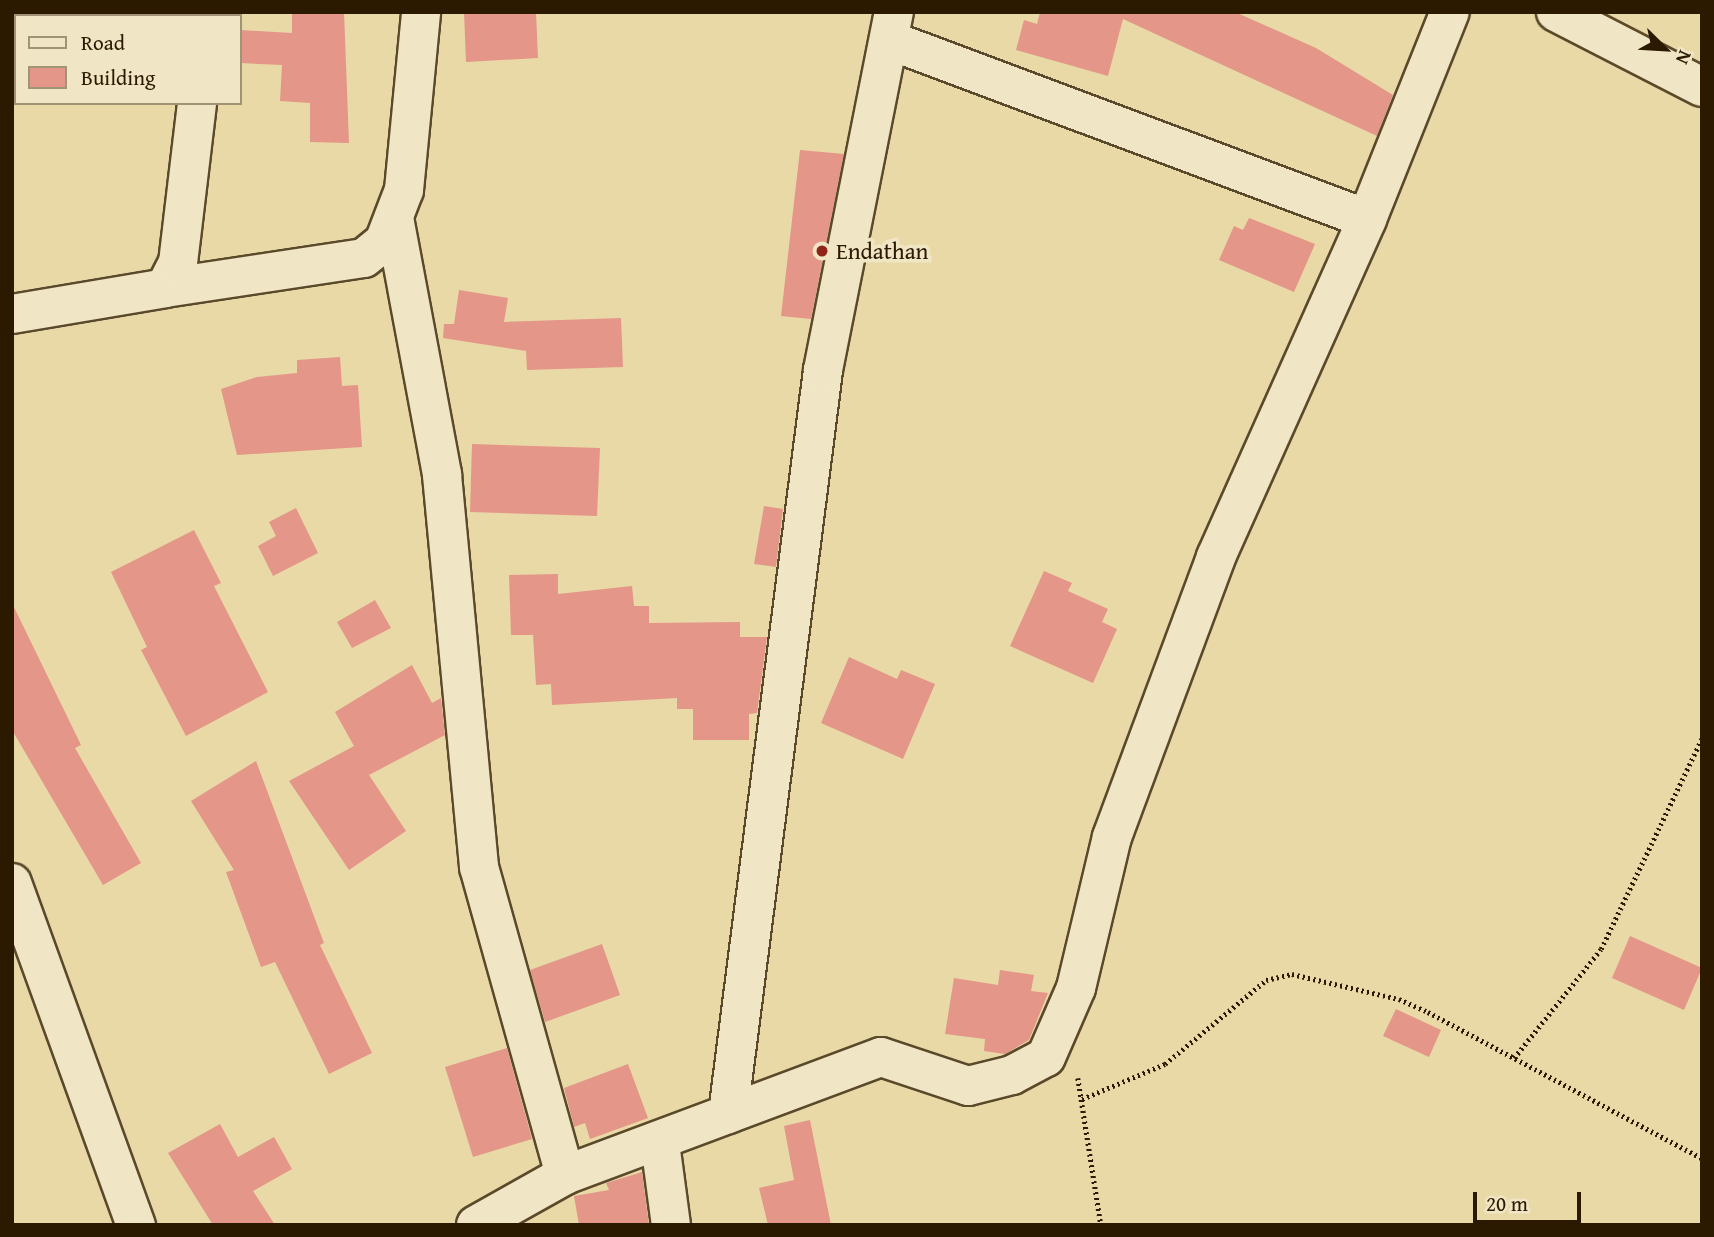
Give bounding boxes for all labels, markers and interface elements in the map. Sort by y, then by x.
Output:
legend [14,14,242,105]
north arrow [1630,14,1700,84]
text: Road [81,27,125,58]
text: N [1669,46,1700,69]
text: Building [81,62,155,93]
place label: Endathan [836,237,929,265]
marker: Endathan [814,243,830,259]
scale bar [1476,1178,1584,1222]
text: 20 m [1486,1188,1528,1219]

